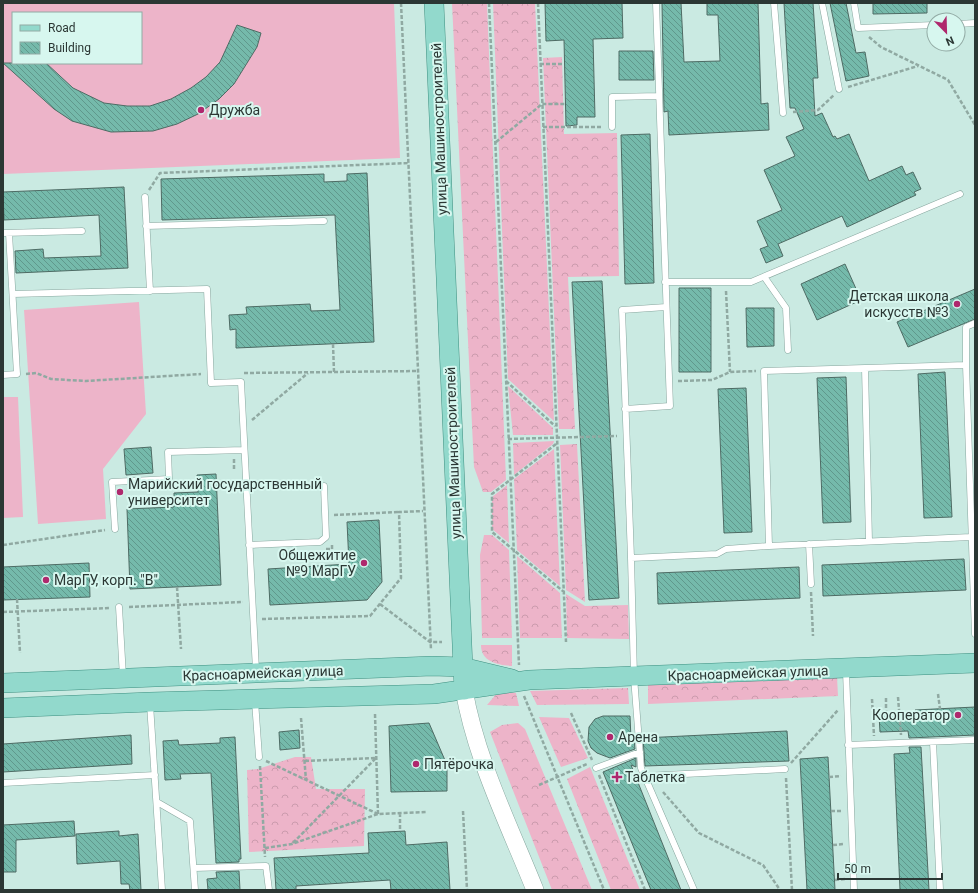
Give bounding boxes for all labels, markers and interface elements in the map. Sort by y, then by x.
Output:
legend [12,12,142,64]
north arrow [926,12,966,52]
text: Road [48,21,76,35]
text: N [943,33,956,48]
text: Building [48,41,91,55]
street label: улица Машиностроителей [428,43,450,215]
place label: Дружба [209,102,260,118]
marker: Дружба [196,105,206,115]
place label: Детская школа искусств №3 [849,288,949,320]
marker: Детская школа искусств №3 [952,299,962,309]
street label: улица Машиностроителей [442,367,464,539]
place label: Марийский государственный университет [128,476,322,508]
marker: Марийский государственный университет [115,487,125,497]
place label: Общежитие №9 МарГУ [279,547,356,579]
marker: Общежитие №9 МарГУ [359,558,369,568]
place label: МарГУ, корп. "В" [54,572,158,588]
marker: МарГУ, корп. "В" [41,575,51,585]
street label: Красноармейская улица [182,662,344,684]
street label: Красноармейская улица [667,662,829,684]
place label: Кооператор [872,707,950,723]
marker: Кооператор [953,710,963,720]
place label: Арена [618,729,658,745]
marker: Арена [605,732,615,742]
place label: Пятёрочка [424,756,494,772]
marker: Пятёрочка [411,759,421,769]
place label: Таблетка [625,769,685,785]
marker: Таблетка [612,772,622,782]
scale bar [838,855,942,881]
text: 50 m [844,862,871,876]

